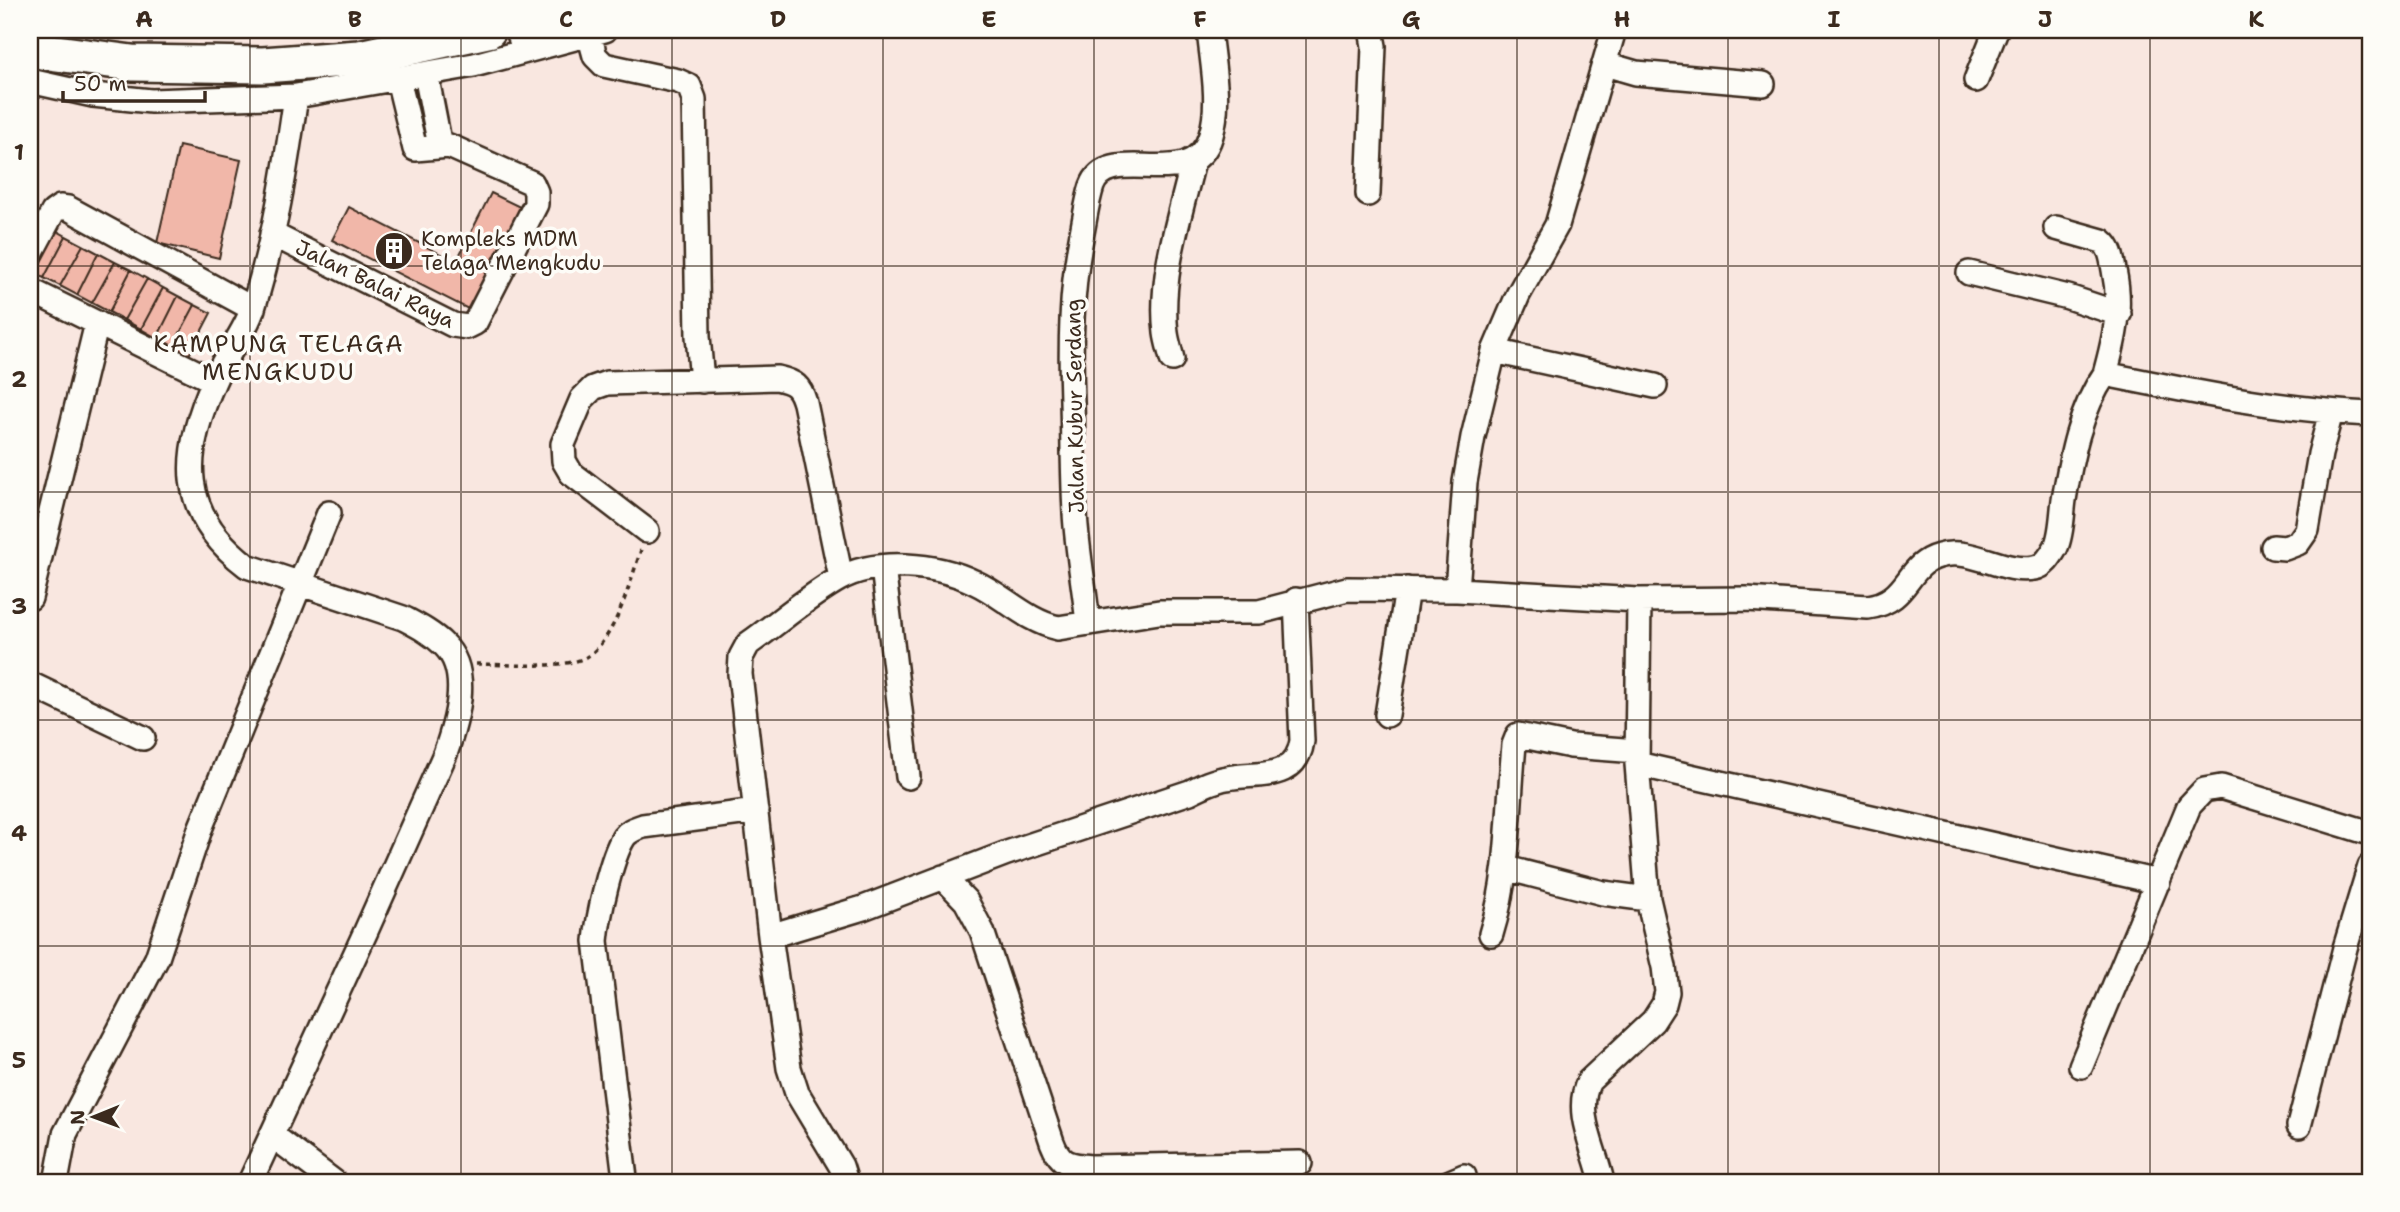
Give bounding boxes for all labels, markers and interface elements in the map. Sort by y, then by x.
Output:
text: A [135,4,153,34]
text: B [348,4,362,34]
text: C [559,4,573,34]
text: D [770,4,786,34]
text: E [981,4,997,34]
text: F [1193,4,1207,34]
text: G [1402,4,1421,34]
text: H [1614,4,1630,34]
text: I [1828,4,1841,34]
text: J [2038,4,2052,34]
text: K [2248,4,2264,34]
scale bar [63,60,205,104]
text: 50 m [74,70,127,98]
text: 1 [14,137,24,167]
place label: Kompleks MDM Telaga Mengkudu [421,225,601,277]
building icon: Kompleks MDM Telaga Mengkudu [373,230,415,272]
street label: Jalan Balai Raya [291,233,459,335]
street label: Jalan Kubur Serdang [1059,298,1091,514]
district label: KAMPUNG TELAGA MENGKUDU [153,328,405,388]
text: 2 [11,364,27,394]
text: 3 [11,591,27,621]
text: 4 [11,818,27,848]
text: 5 [12,1045,26,1075]
north arrow [60,1082,130,1152]
text: N [65,1110,90,1125]

